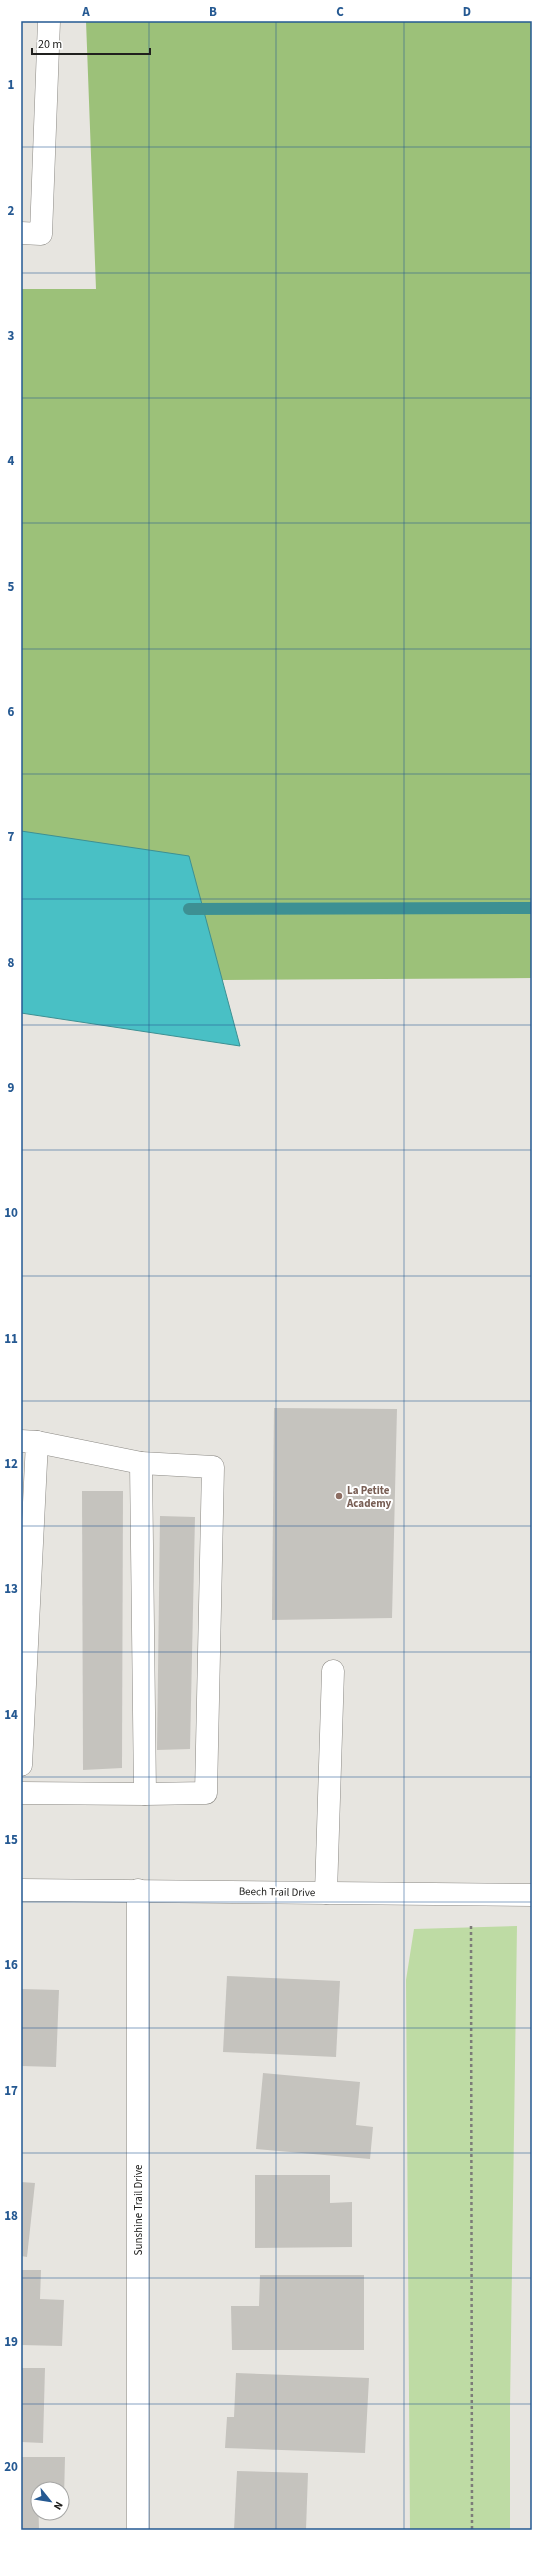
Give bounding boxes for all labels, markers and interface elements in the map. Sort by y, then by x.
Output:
text: A [81,3,90,21]
text: B [209,3,217,21]
text: C [336,3,344,21]
text: D [463,3,471,21]
scale bar [32,30,150,56]
text: 20 m [38,36,62,53]
text: 1 [8,76,15,94]
text: 2 [8,202,15,220]
text: 3 [8,327,15,345]
text: 4 [8,452,15,470]
text: 5 [8,578,15,596]
text: 6 [8,703,15,721]
text: 7 [8,828,15,846]
text: 8 [8,954,15,972]
text: 9 [8,1079,15,1097]
text: 10 [4,1204,18,1222]
text: 11 [4,1330,18,1348]
text: 12 [4,1455,18,1473]
place label: La Petite Academy [346,1483,392,1511]
marker: La Petite Academy [334,1491,344,1501]
text: 13 [4,1580,18,1598]
text: 14 [4,1706,18,1724]
text: 15 [4,1831,18,1849]
street label: Beech Trail Drive [239,1884,316,1900]
text: 16 [4,1956,18,1974]
text: 17 [4,2082,18,2100]
street label: Sunshine Trail Drive [131,2164,146,2255]
text: 18 [4,2207,18,2225]
text: 19 [4,2333,18,2351]
text: 20 [4,2458,18,2476]
north arrow [30,2481,70,2521]
text: N [50,2499,67,2513]

